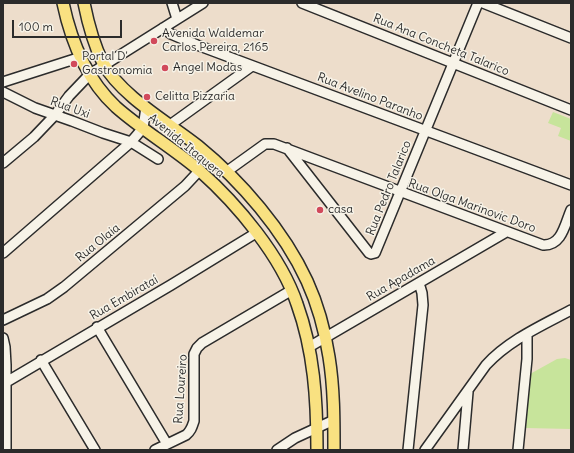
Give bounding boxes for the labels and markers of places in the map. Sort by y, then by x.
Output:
place label: Avenida Waldemar Carlos Pereira, 2165 [162,27,268,55]
marker: Avenida Waldemar Carlos Pereira, 2165 [149,36,159,46]
place label: Portal D' Gastronomia [82,50,152,78]
marker: Portal D' Gastronomia [69,59,79,69]
place label: Angel Modas [173,61,242,75]
marker: Angel Modas [160,63,170,73]
place label: Celitta Pizzaria [155,90,235,104]
marker: Celitta Pizzaria [142,92,152,102]
place label: casa [328,203,353,217]
marker: casa [315,205,325,215]

